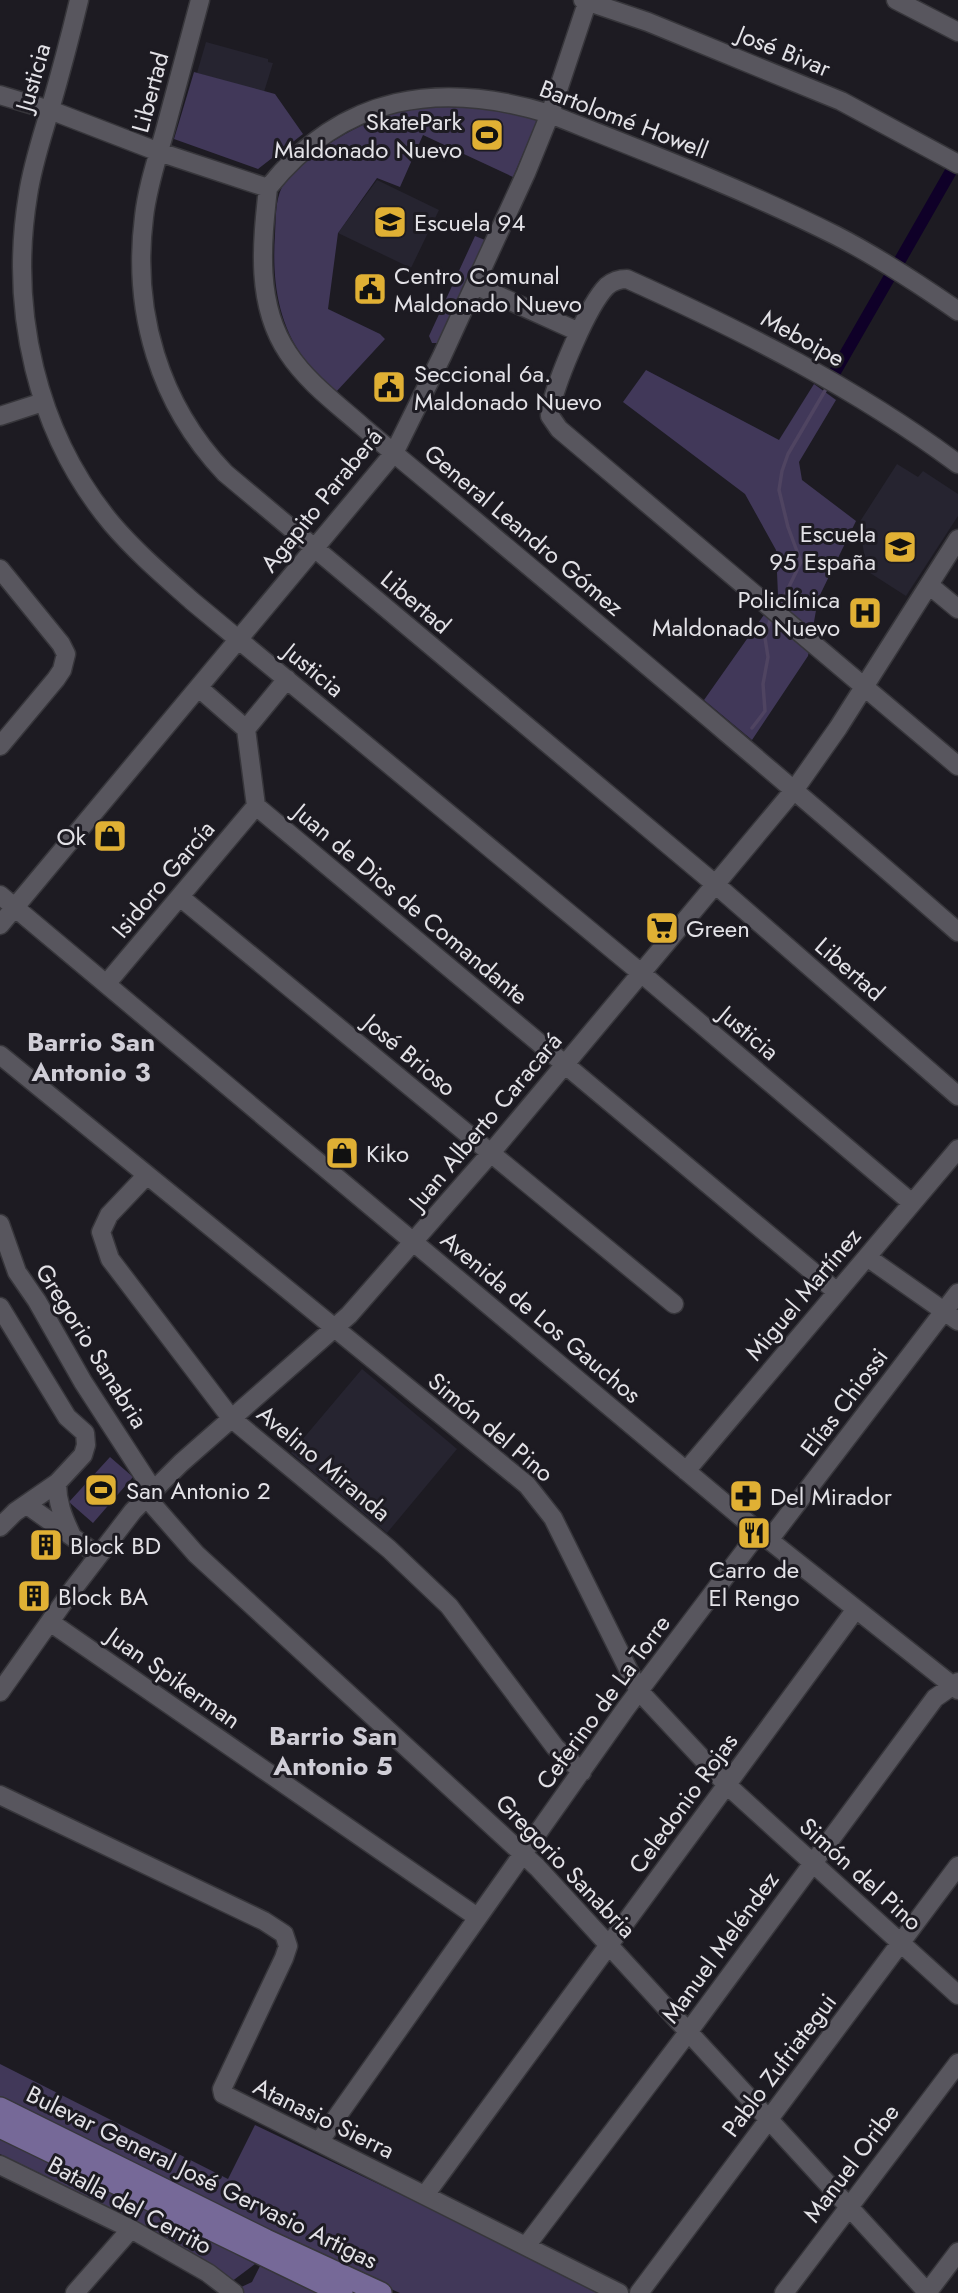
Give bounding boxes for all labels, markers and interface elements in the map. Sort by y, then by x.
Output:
street label: José Bivar [729,15,837,86]
street label: Justicia [6,39,59,118]
street label: Libertad [122,48,178,136]
street label: Bartolomé Howell [535,71,713,167]
place label: SkatePark Maldonado Nuevo [274,104,462,167]
sports icon: SkatePark Maldonado Nuevo [468,116,506,154]
school or university icon: Escuela 94 [371,203,409,241]
place label: Escuela 94 [414,205,525,240]
place label: Centro Comunal Maldonado Nuevo [394,258,582,321]
public building icon: Centro Comunal Maldonado Nuevo [351,270,389,308]
street label: Meboipe [755,301,851,375]
place label: Seccional 6a. Maldonado Nuevo [414,356,602,419]
public building icon: Seccional 6a. Maldonado Nuevo [370,368,408,406]
street label: Agapito Paraberá [252,420,390,580]
street label: General Leandro Gómez [417,436,631,624]
place label: Escuela 95 España [769,516,876,579]
school or university icon: Escuela 95 España [881,528,919,566]
street label: Libertad [373,562,459,642]
place label: Policlínica Maldonado Nuevo [652,582,840,645]
hospital icon: Policlínica Maldonado Nuevo [846,594,884,632]
street label: Justicia [274,633,352,705]
street label: Juan de Dios de Comandante [284,793,536,1013]
street label: Isidoro García [103,813,223,945]
shop icon: Ok [91,817,129,855]
place label: Ok [56,819,86,854]
supermarket icon: Green [643,909,681,947]
place label: Green [686,911,750,946]
street label: Libertad [807,929,893,1009]
street label: Justicia [709,995,787,1069]
street label: José Brioso [354,1004,464,1104]
district label: Barrio San Antonio 3 [27,1023,155,1091]
street label: Juan Alberto Caracará [398,1025,570,1220]
shop icon: Kiko [323,1134,361,1172]
place label: Kiko [366,1136,409,1171]
street label: Miguel Martínez [737,1220,869,1368]
street label: Avenida de Los Gauchos [433,1223,649,1411]
street label: Gregorio Sanabria [27,1257,157,1435]
street label: Elías Chiossi [792,1341,896,1463]
street label: Simón del Pino [420,1364,562,1490]
street label: Avelino Miranda [249,1397,399,1529]
sports icon: San Antonio 2 [82,1471,120,1509]
place label: San Antonio 2 [126,1473,271,1508]
pharmacy icon: Del Mirador [727,1477,765,1515]
place label: Del Mirador [770,1479,893,1514]
restaurant icon: Carro de El Rengo [735,1514,773,1552]
building icon: Block BD [27,1526,65,1564]
place label: Block BD [70,1528,161,1563]
place label: Carro de El Rengo [708,1552,800,1615]
building icon: Block BA [15,1577,53,1615]
place label: Block BA [58,1579,148,1614]
street label: Ceferino de La Torre [528,1607,678,1797]
street label: Juan Spikerman [97,1617,248,1737]
district label: Barrio San Antonio 5 [269,1717,397,1785]
street label: Celedonio Rojas [620,1725,746,1881]
street label: Gregorio Sanabria [488,1786,644,1946]
street label: Simón del Pino [792,1809,930,1939]
street label: Manuel Meléndez [653,1864,787,2030]
street label: Pablo Zufriategui [713,1986,845,2144]
street label: Atanasio Sierra [247,2069,401,2167]
street label: Bulevar General José Gervasio Artigas [21,2076,383,2278]
street label: Manuel Oribe [795,2096,907,2230]
street label: Batalla del Cerrito [42,2147,218,2263]

